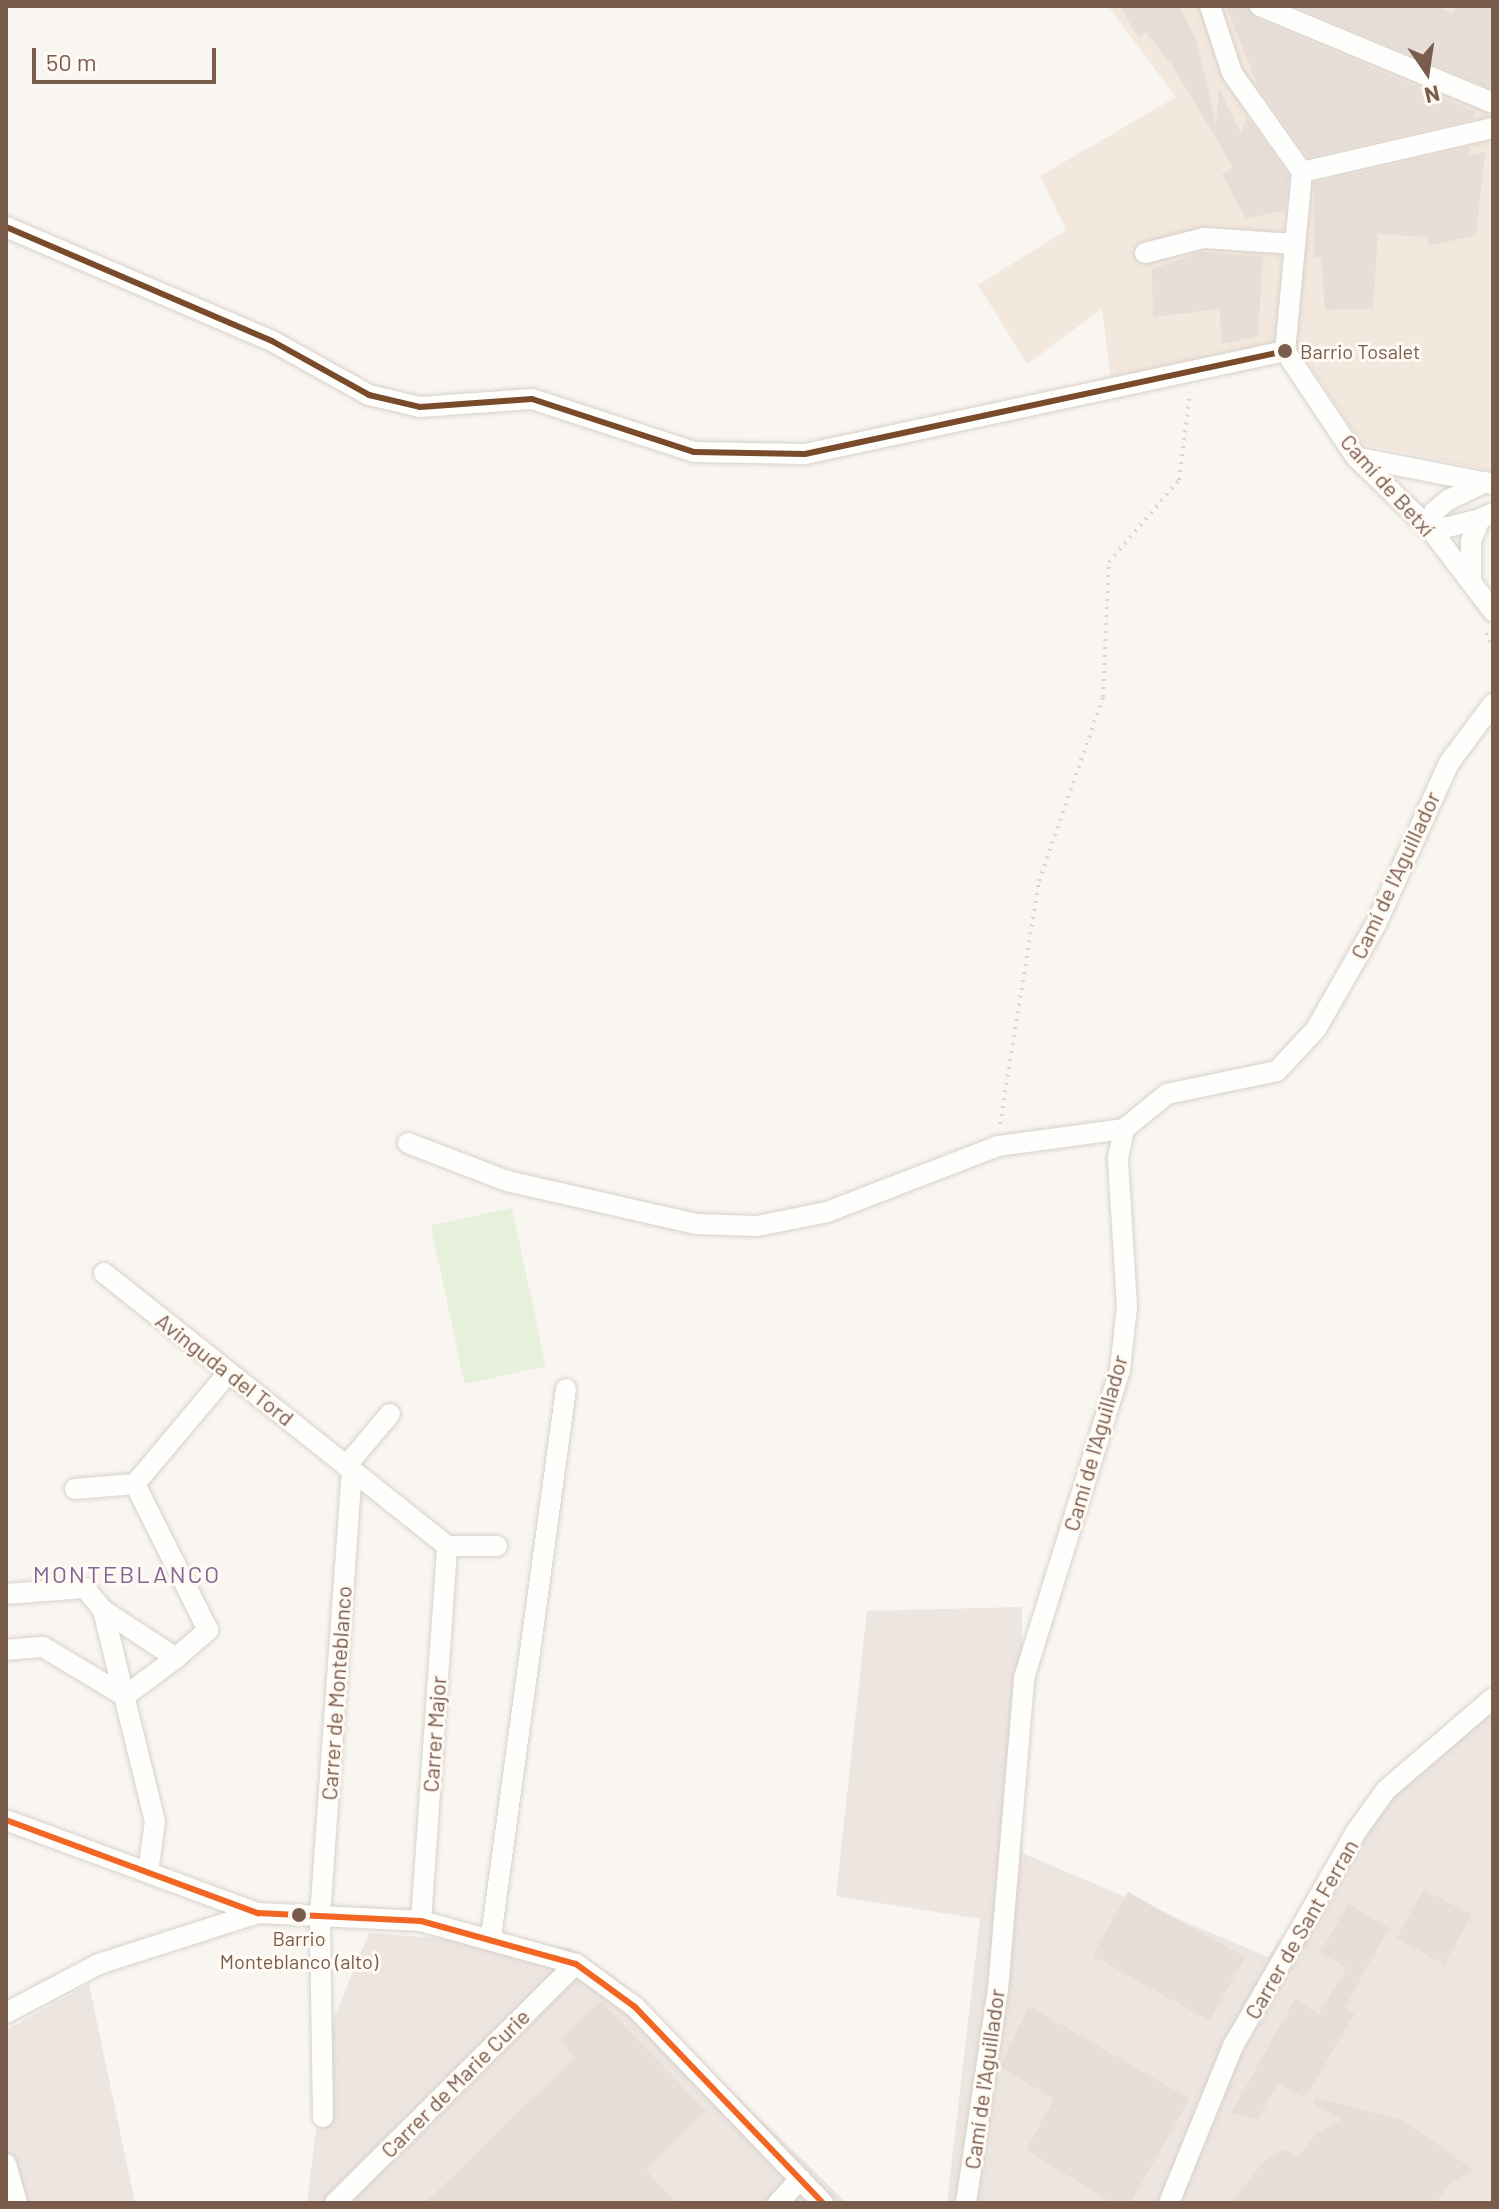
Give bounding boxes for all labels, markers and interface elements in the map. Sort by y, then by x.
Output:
scale bar [36,32,220,82]
north arrow [1387,32,1467,112]
text: 50 m [46,47,97,76]
text: N [1422,81,1442,110]
place label: Barrio Tosalet [1300,339,1420,363]
marker: Barrio Tosalet [1277,343,1293,359]
street label: Camí de Betxí [1335,428,1441,542]
street label: Camí de l'Aguillador [1345,787,1445,963]
street label: Avinguda del Tord [151,1307,299,1431]
street label: Camí de l'Aguillador [1057,1352,1133,1534]
district label: MONTEBLANCO [33,1560,221,1588]
street label: Carrer de Monteblanco [315,1585,357,1801]
street label: Carrer Major [417,1675,451,1793]
street label: Carrer de Sant Ferran [1239,1834,1363,2024]
marker: Barrio Monteblanco (alto) [291,1907,307,1923]
place label: Barrio Monteblanco (alto) [220,1926,378,1973]
street label: Camí de l'Aguillador [958,1987,1010,2171]
street label: Carrer de Marie Curie [375,2003,535,2163]

